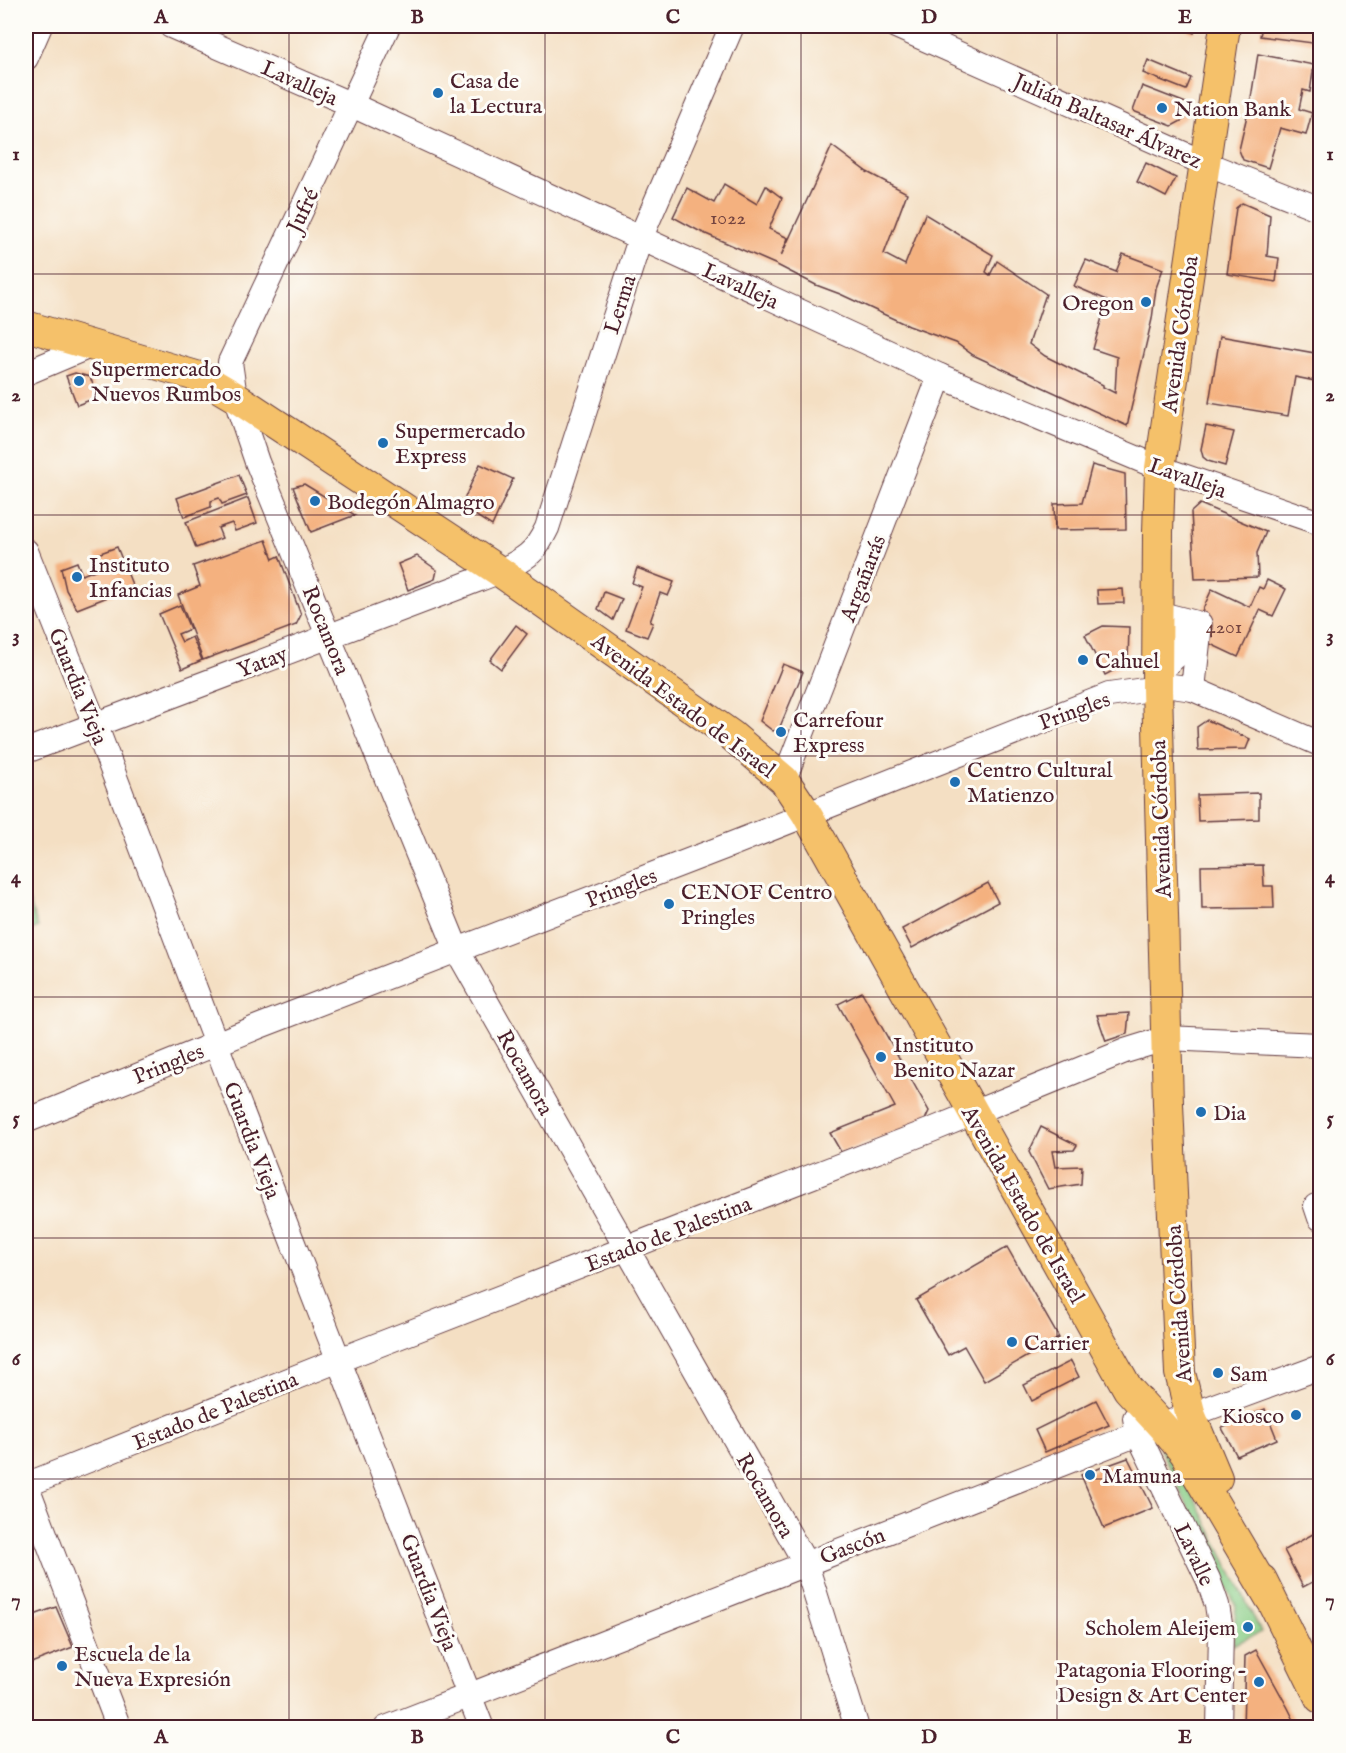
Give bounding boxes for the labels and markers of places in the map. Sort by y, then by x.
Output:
place label: Casa de la Lectura [450,68,543,121]
marker: Casa de la Lectura [431,86,445,100]
place label: Nation Bank [1174,96,1291,124]
marker: Nation Bank [1155,101,1169,115]
place label: Oregon [1062,290,1134,318]
marker: Oregon [1139,295,1153,309]
place label: Supermercado Nuevos Rumbos [91,356,241,409]
marker: Supermercado Nuevos Rumbos [72,374,86,388]
place label: Supermercado Express [395,418,526,471]
marker: Supermercado Express [376,436,390,450]
place label: Bodegón Almagro [327,489,495,517]
marker: Bodegón Almagro [308,494,322,508]
place label: Instituto Infancias [89,552,172,605]
marker: Instituto Infancias [70,570,84,584]
place label: Cahuel [1095,648,1159,676]
marker: Cahuel [1076,653,1090,667]
place label: Carrefour Express [793,707,884,760]
marker: Carrefour Express [774,725,788,739]
place label: Centro Cultural Matienzo [967,757,1113,810]
marker: Centro Cultural Matienzo [948,775,962,789]
place label: CENOF Centro Pringles [681,879,833,932]
marker: CENOF Centro Pringles [662,897,676,911]
place label: Instituto Benito Nazar [893,1032,1015,1085]
marker: Instituto Benito Nazar [874,1050,888,1064]
place label: Dia [1213,1100,1247,1128]
marker: Dia [1194,1105,1208,1119]
place label: Carrier [1024,1330,1089,1358]
marker: Carrier [1005,1335,1019,1349]
place label: Sam [1230,1361,1268,1389]
marker: Sam [1211,1366,1225,1380]
place label: Kiosco [1221,1403,1284,1431]
marker: Kiosco [1289,1408,1303,1422]
place label: Mamuna [1102,1463,1182,1491]
marker: Mamuna [1083,1468,1097,1482]
place label: Scholem Aleijem [1085,1615,1236,1643]
marker: Scholem Aleijem [1241,1620,1255,1634]
place label: Escuela de la Nueva Expresión [74,1641,231,1694]
place label: Patagonia Flooring - Design & Art Center [1056,1657,1247,1710]
marker: Escuela de la Nueva Expresión [55,1659,69,1673]
marker: Patagonia Flooring - Design & Art Center [1252,1675,1266,1689]

